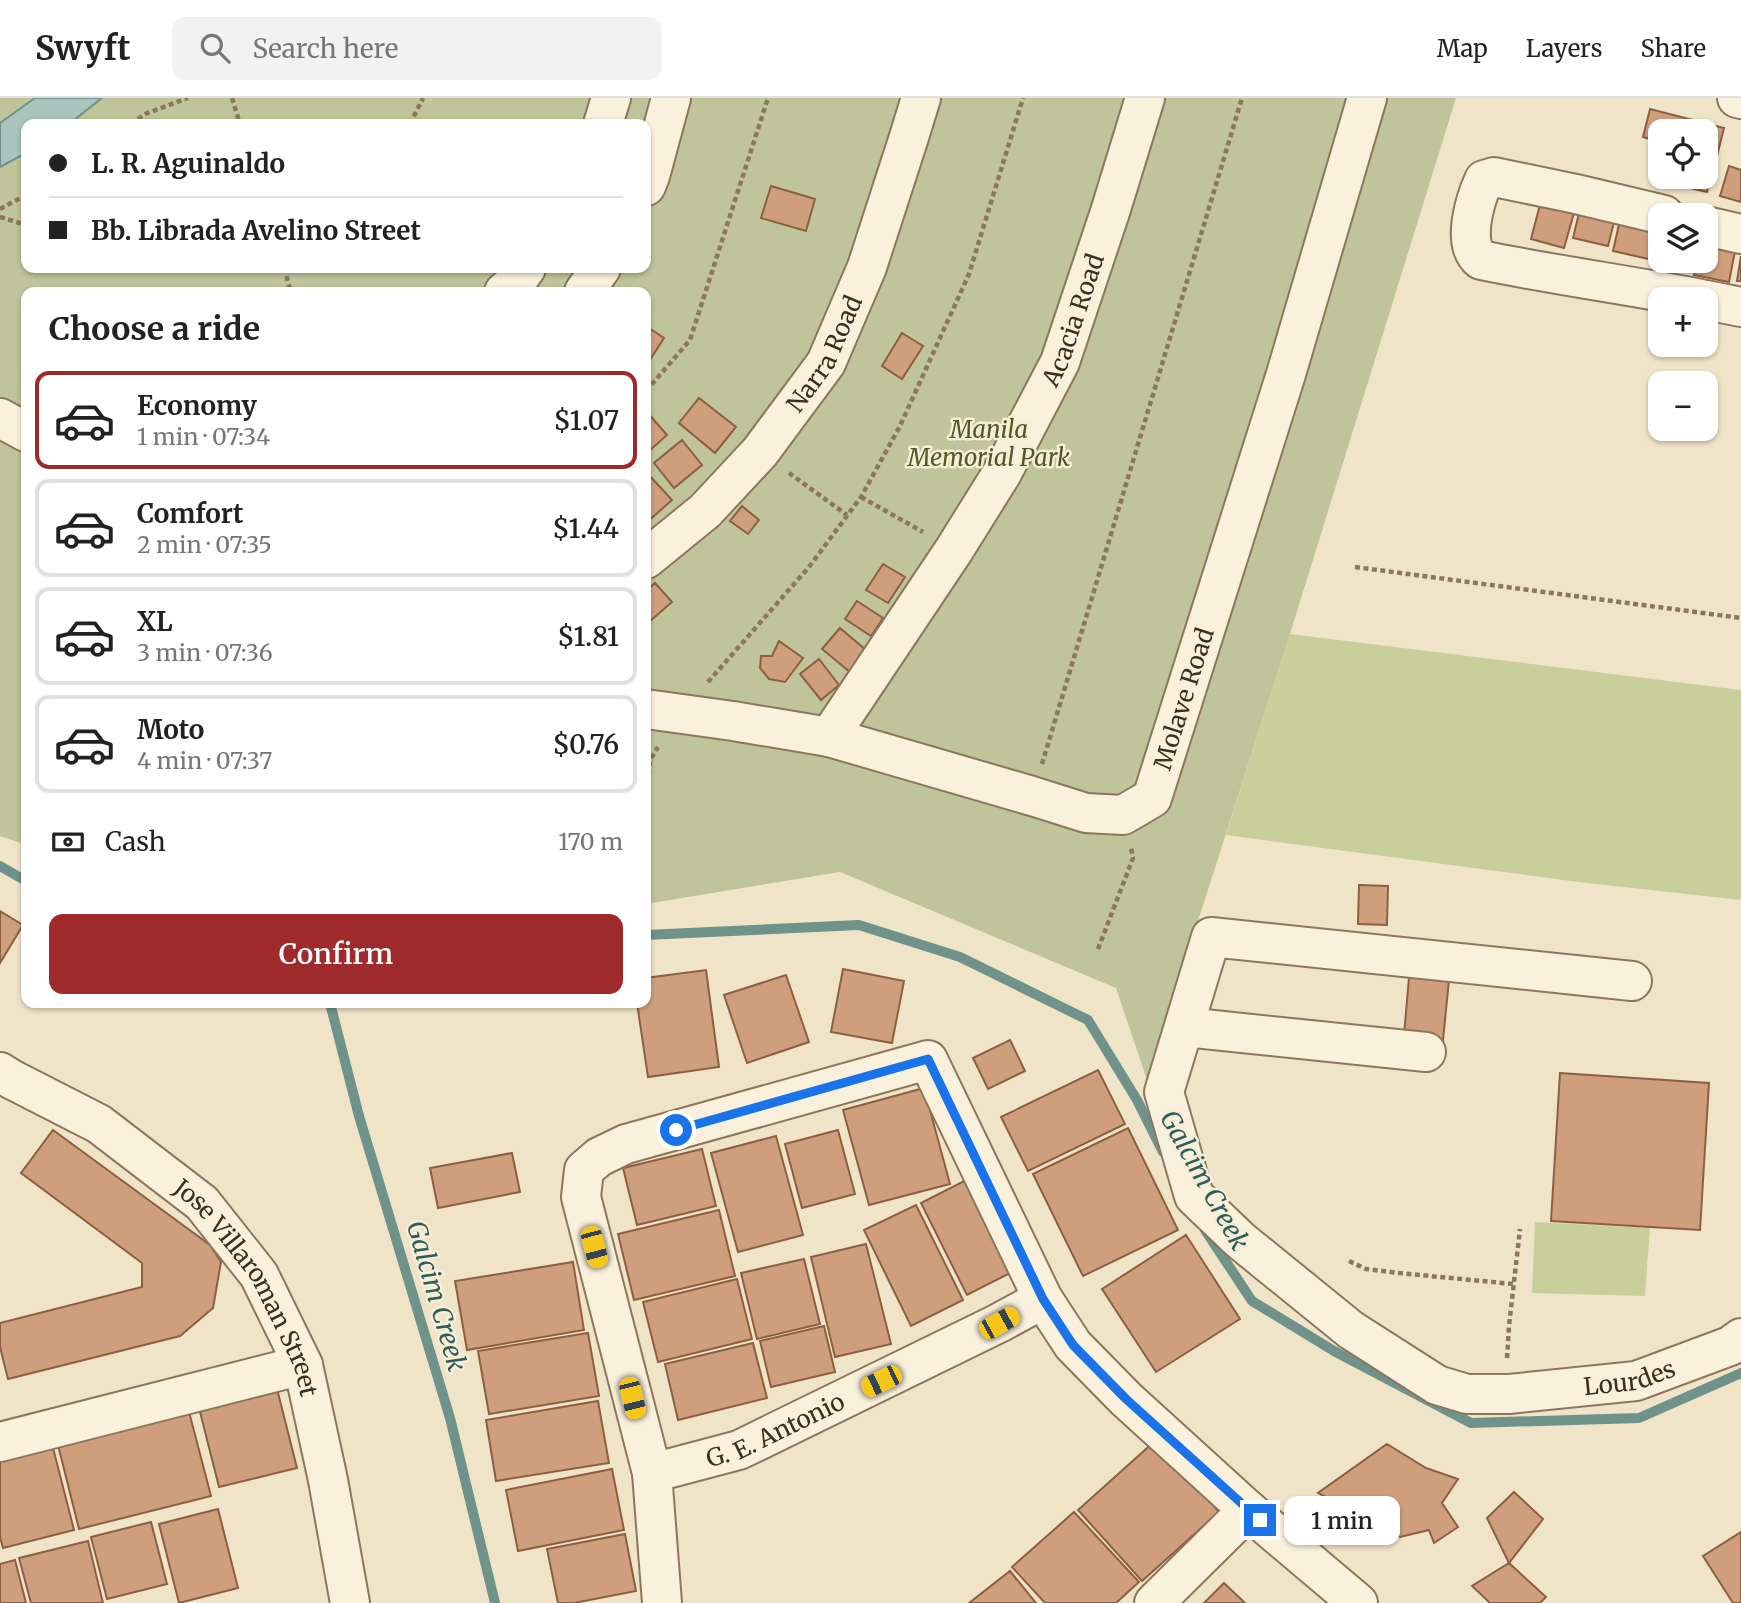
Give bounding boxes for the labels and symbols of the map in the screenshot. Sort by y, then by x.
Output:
street label: Acacia Road [1034,250,1111,392]
street label: Narra Road [779,290,869,418]
park label: Manila Memorial Park [907,414,1070,473]
street label: Molave Road [1146,624,1220,774]
water label: Galcim Creek [1153,1104,1257,1256]
route start [660,1114,692,1146]
street label: Jose Villaroman Street [167,1171,325,1400]
water label: Galcim Creek [400,1217,474,1375]
car [579,1224,610,1270]
car [976,1304,1023,1342]
street label: Lourdes [1582,1352,1679,1402]
car [858,1362,905,1400]
car [617,1375,648,1421]
street label: G. E. Antonio [703,1385,849,1474]
callout: 1 min [1284,1496,1400,1544]
route end [1244,1504,1276,1536]

